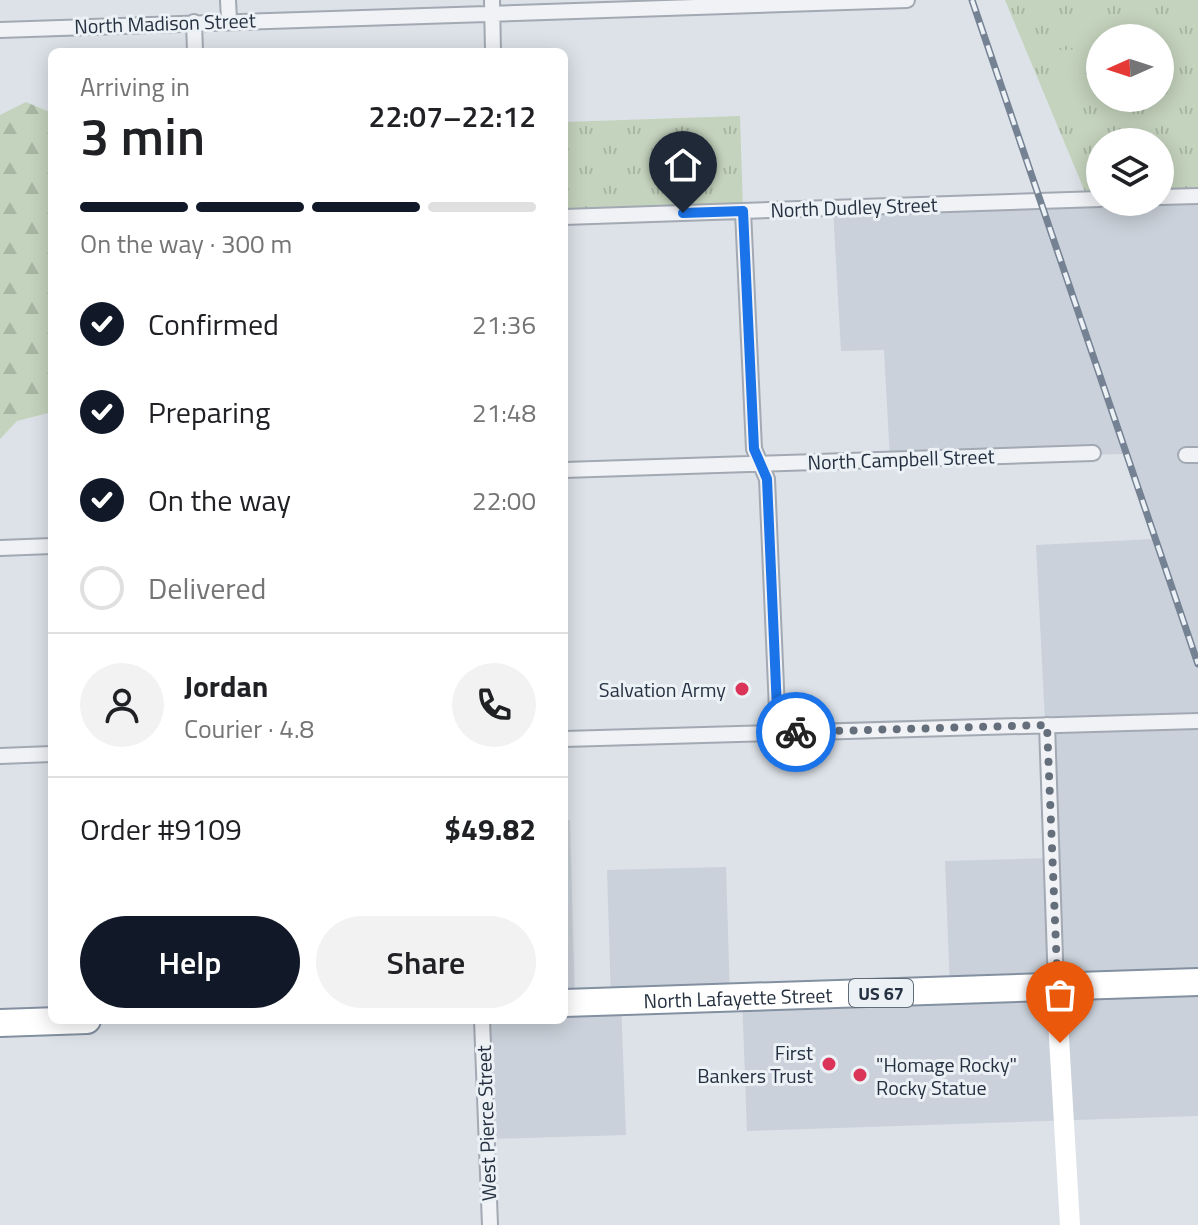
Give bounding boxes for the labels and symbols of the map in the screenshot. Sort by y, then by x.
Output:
street label: North Madison Street [74,4,256,42]
north arrow [1086,24,1174,112]
pin [649,131,717,213]
street label: North Dudley Street [770,189,938,225]
street label: North Campbell Street [807,440,995,478]
place label: Salvation Army [599,674,726,705]
marker: Salvation Army [733,680,751,698]
courier [756,692,836,772]
pin [1026,961,1094,1043]
street label: North Lafayette Street [643,979,833,1016]
road number: US 67 [849,979,913,1007]
place label: First Bankers Trust [697,1037,813,1091]
street label: West Pierce Street [468,1045,504,1201]
place label: "Homage Rocky" Rocky Statue [876,1049,1017,1103]
marker: First Bankers Trust [820,1055,838,1073]
marker: "Homage Rocky" Rocky Statue [851,1066,869,1084]

